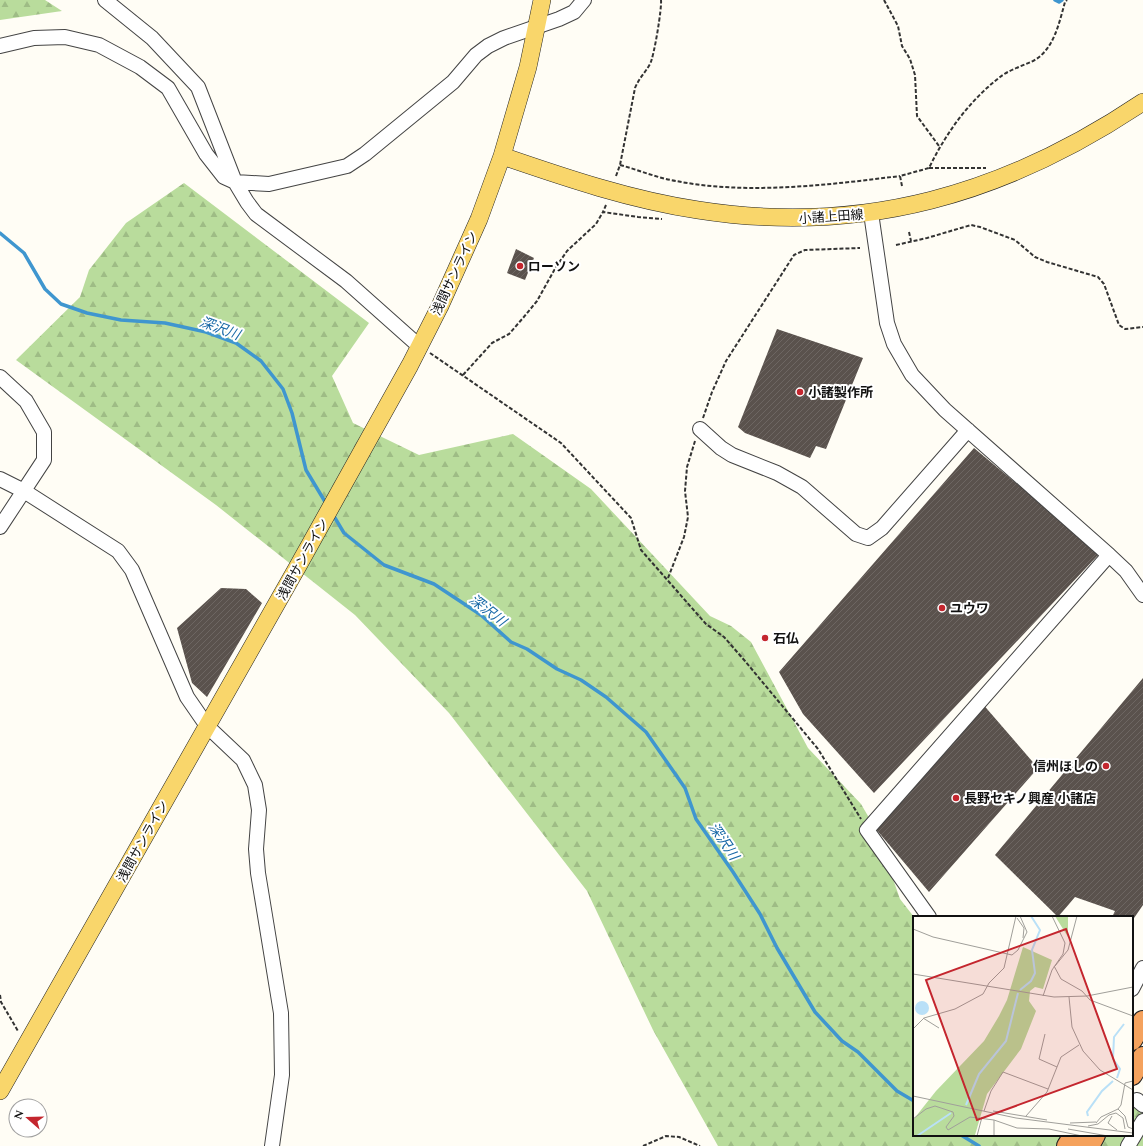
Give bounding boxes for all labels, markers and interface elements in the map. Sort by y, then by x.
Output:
street label: 小諸上田線 [798,205,864,229]
street label: 浅間サンライン [427,228,483,319]
place label: ローソン [528,257,580,277]
marker: ローソン [515,261,525,271]
water label: 深沢川 [197,311,245,346]
place label: 小諸製作所 [808,383,873,403]
marker: 小諸製作所 [795,387,805,397]
street label: 浅間サンライン [272,515,334,604]
water label: 深沢川 [465,589,512,633]
place label: ユウワ [950,599,989,619]
marker: ユウワ [937,603,947,613]
place label: 石仏 [773,629,799,649]
marker: 石仏 [760,633,770,643]
place label: 信州ほしの [1033,757,1098,777]
marker: 信州ほしの [1101,761,1111,771]
place label: 長野セキノ興産 小諸店 [964,789,1096,809]
marker: 長野セキノ興産 小諸店 [951,793,961,803]
street label: 浅間サンライン [112,797,174,886]
water label: 深沢川 [703,818,745,866]
inset map [913,916,1133,1136]
north arrow [8,1098,48,1138]
text: N [10,1108,29,1122]

